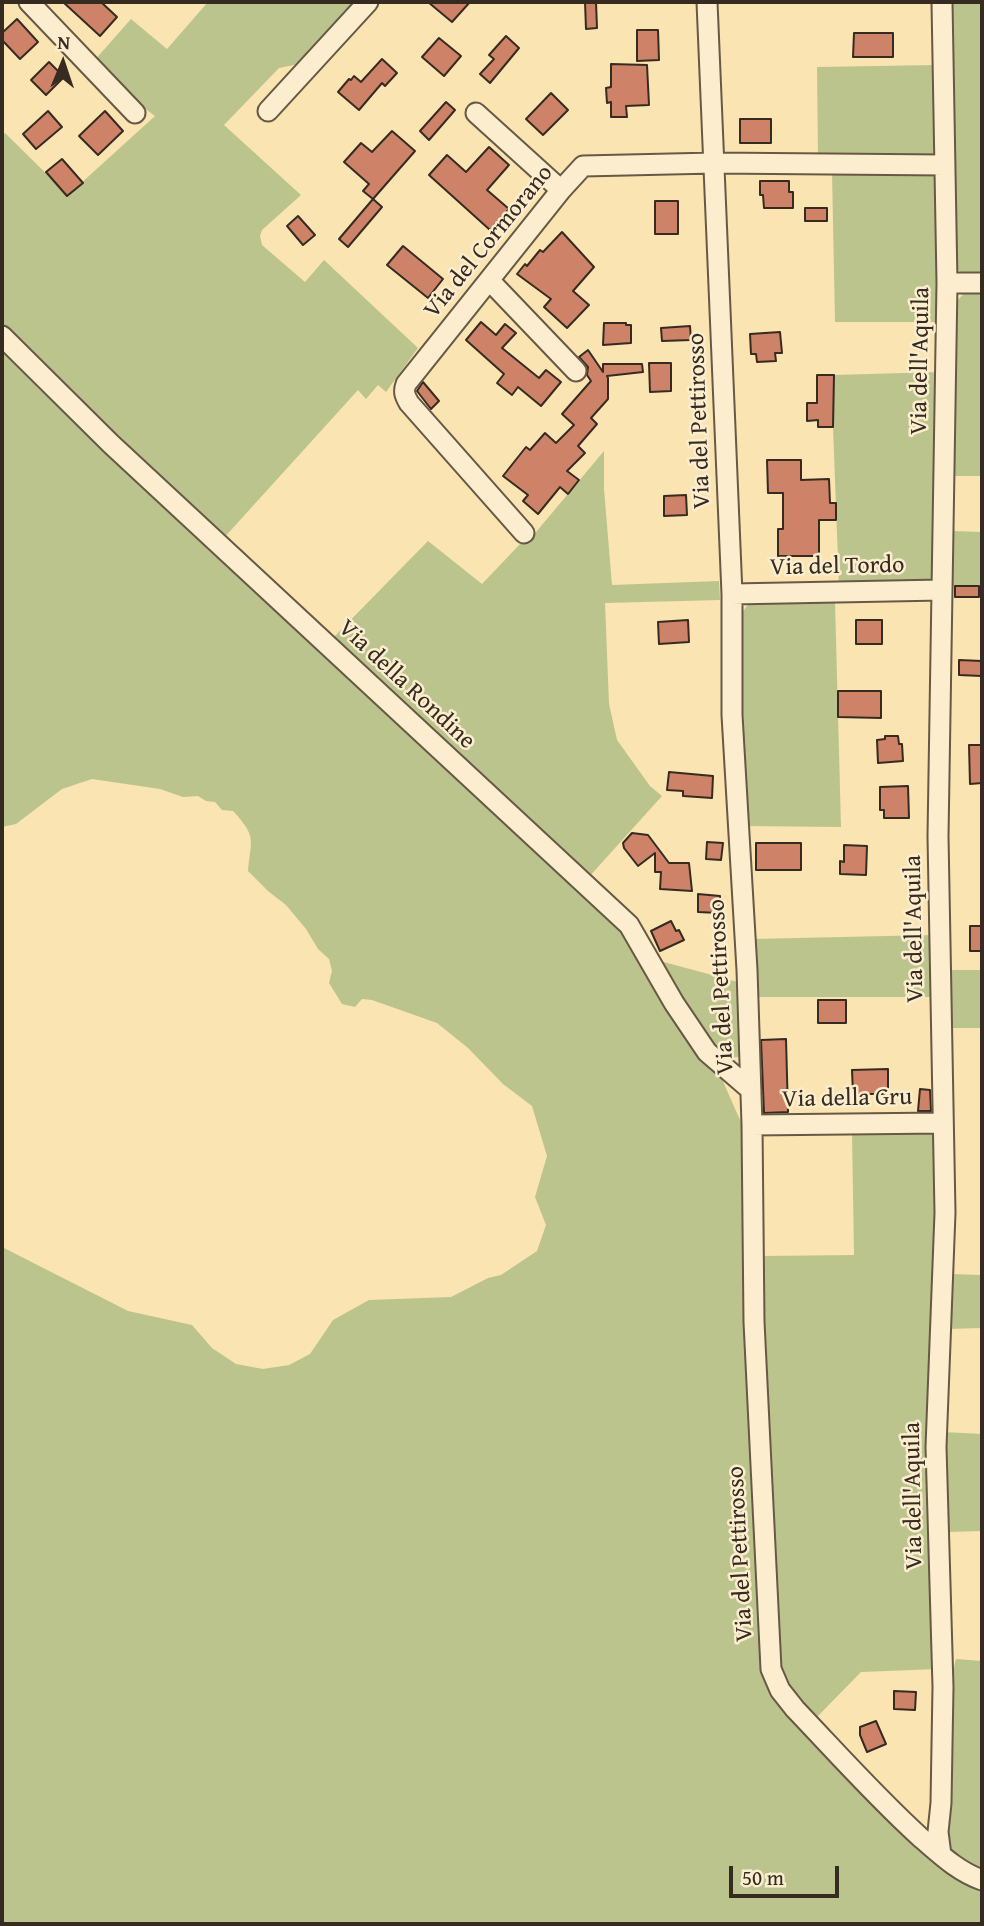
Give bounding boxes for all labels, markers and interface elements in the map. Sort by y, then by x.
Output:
north arrow [28,28,98,98]
text: N [57,28,71,56]
street label: Via del Cormorano [418,160,560,324]
street label: Via dell'Aquila [905,287,937,435]
street label: Via del Pettirosso [683,333,717,509]
street label: Via del Tordo [769,551,905,583]
street label: Via della Rondine [331,614,481,756]
street label: Via dell'Aquila [899,855,931,1003]
street label: Via del Pettirosso [703,898,741,1076]
street label: Via della Gru [782,1083,912,1115]
street label: Via dell'Aquila [898,1422,930,1570]
street label: Via del Pettirosso [722,1465,760,1643]
scale bar [732,1853,842,1897]
text: 50 m [742,1862,784,1893]

